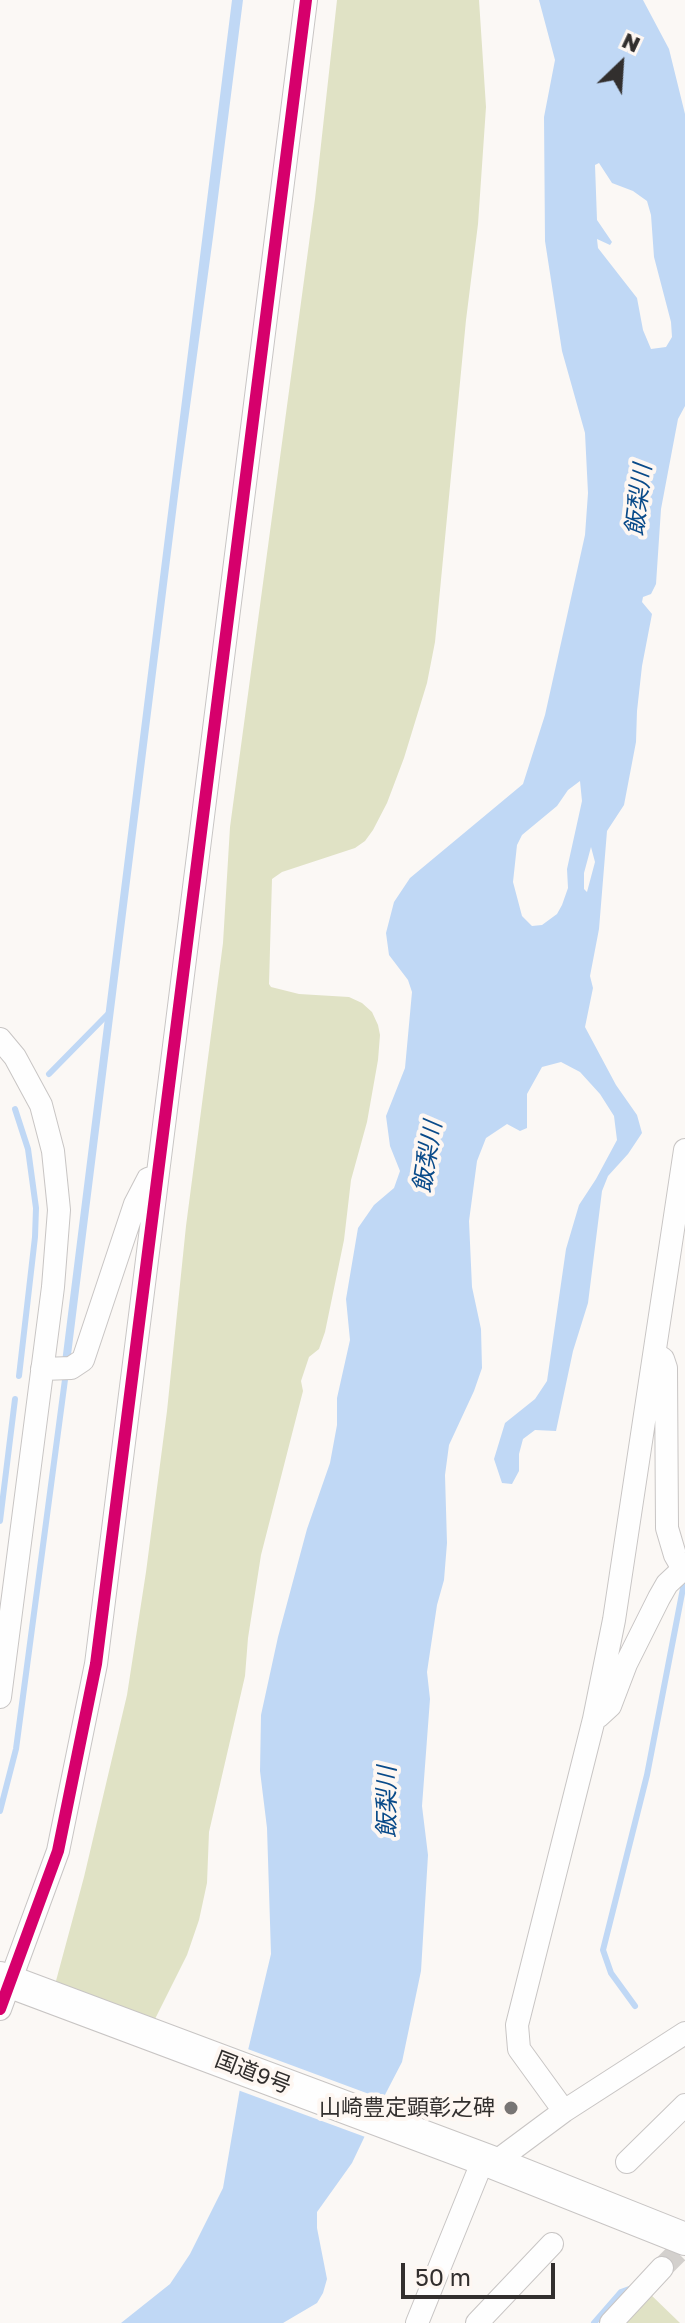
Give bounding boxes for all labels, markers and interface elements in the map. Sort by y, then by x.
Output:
north arrow [581,24,661,104]
text: N [618,26,645,58]
water label: 飯梨川 [620,463,658,537]
water label: 飯梨川 [408,1119,448,1195]
water label: 飯梨川 [373,1766,401,1838]
street label: 国道9号 [211,2046,295,2100]
place label: 山崎豊定顕彰之碑 [319,2095,495,2121]
marker: 山崎豊定顕彰之碑 [502,2099,520,2117]
scale bar [405,2247,559,2297]
text: 50 m [415,2262,471,2291]

